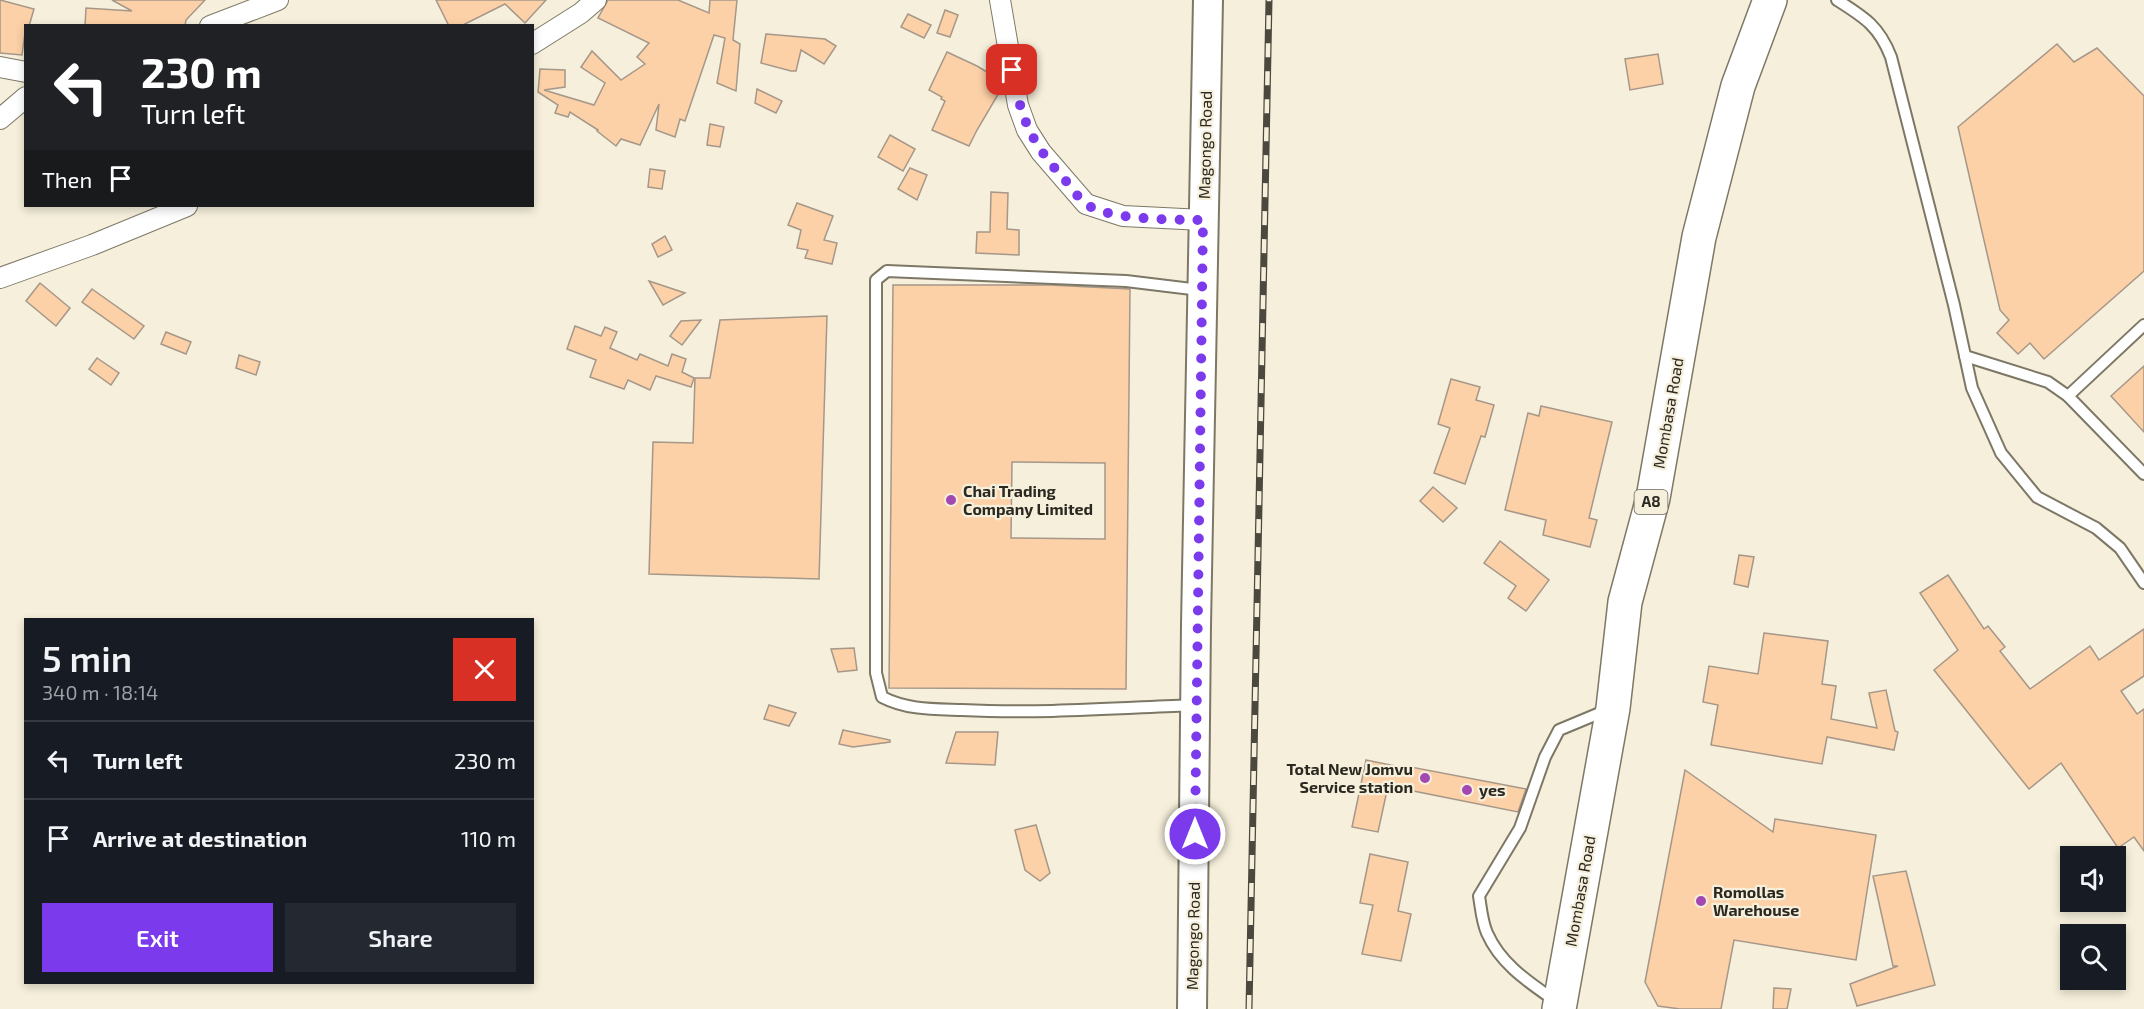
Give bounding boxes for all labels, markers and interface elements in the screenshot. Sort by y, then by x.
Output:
pin [986,44,1037,95]
text: 230 m [141,46,262,96]
icon: left [42,48,120,126]
icon: arrive [995,53,1028,86]
street label: Magongo Road [1194,91,1215,199]
text: Turn left [141,97,245,129]
icon: arrive [104,162,137,195]
text: Then [42,166,92,192]
street label: Mombasa Road [1648,356,1687,470]
place label: Chai Trading Company Limited [963,481,1093,519]
road number: A8 [1634,490,1668,514]
marker: Chai Trading Company Limited [944,493,958,507]
text: 5 min [42,636,132,679]
button: close [453,638,516,701]
text: 340 m · 18:14 [42,680,158,704]
icon: left [42,744,75,777]
text: Turn left [93,747,182,773]
text: 230 m [454,747,516,773]
place label: Total New Jomvu Service station [1287,759,1413,796]
marker: Total New Jomvu Service station [1418,771,1432,785]
place label: yes [1479,780,1505,800]
marker: yes [1460,783,1474,797]
position arrow [1163,802,1227,866]
icon: arrive [42,822,75,855]
text: Arrive at destination [93,825,307,851]
text: 110 m [461,825,516,851]
street label: Mombasa Road [1560,834,1599,948]
map controls [2060,846,2126,990]
button: sound [2060,846,2126,912]
street label: Magongo Road [1182,882,1203,990]
place label: Romollas Warehouse [1713,882,1799,919]
marker: Romollas Warehouse [1694,894,1708,908]
button: Exit [42,903,273,972]
button: Share [285,903,516,972]
button: search [2060,924,2126,990]

